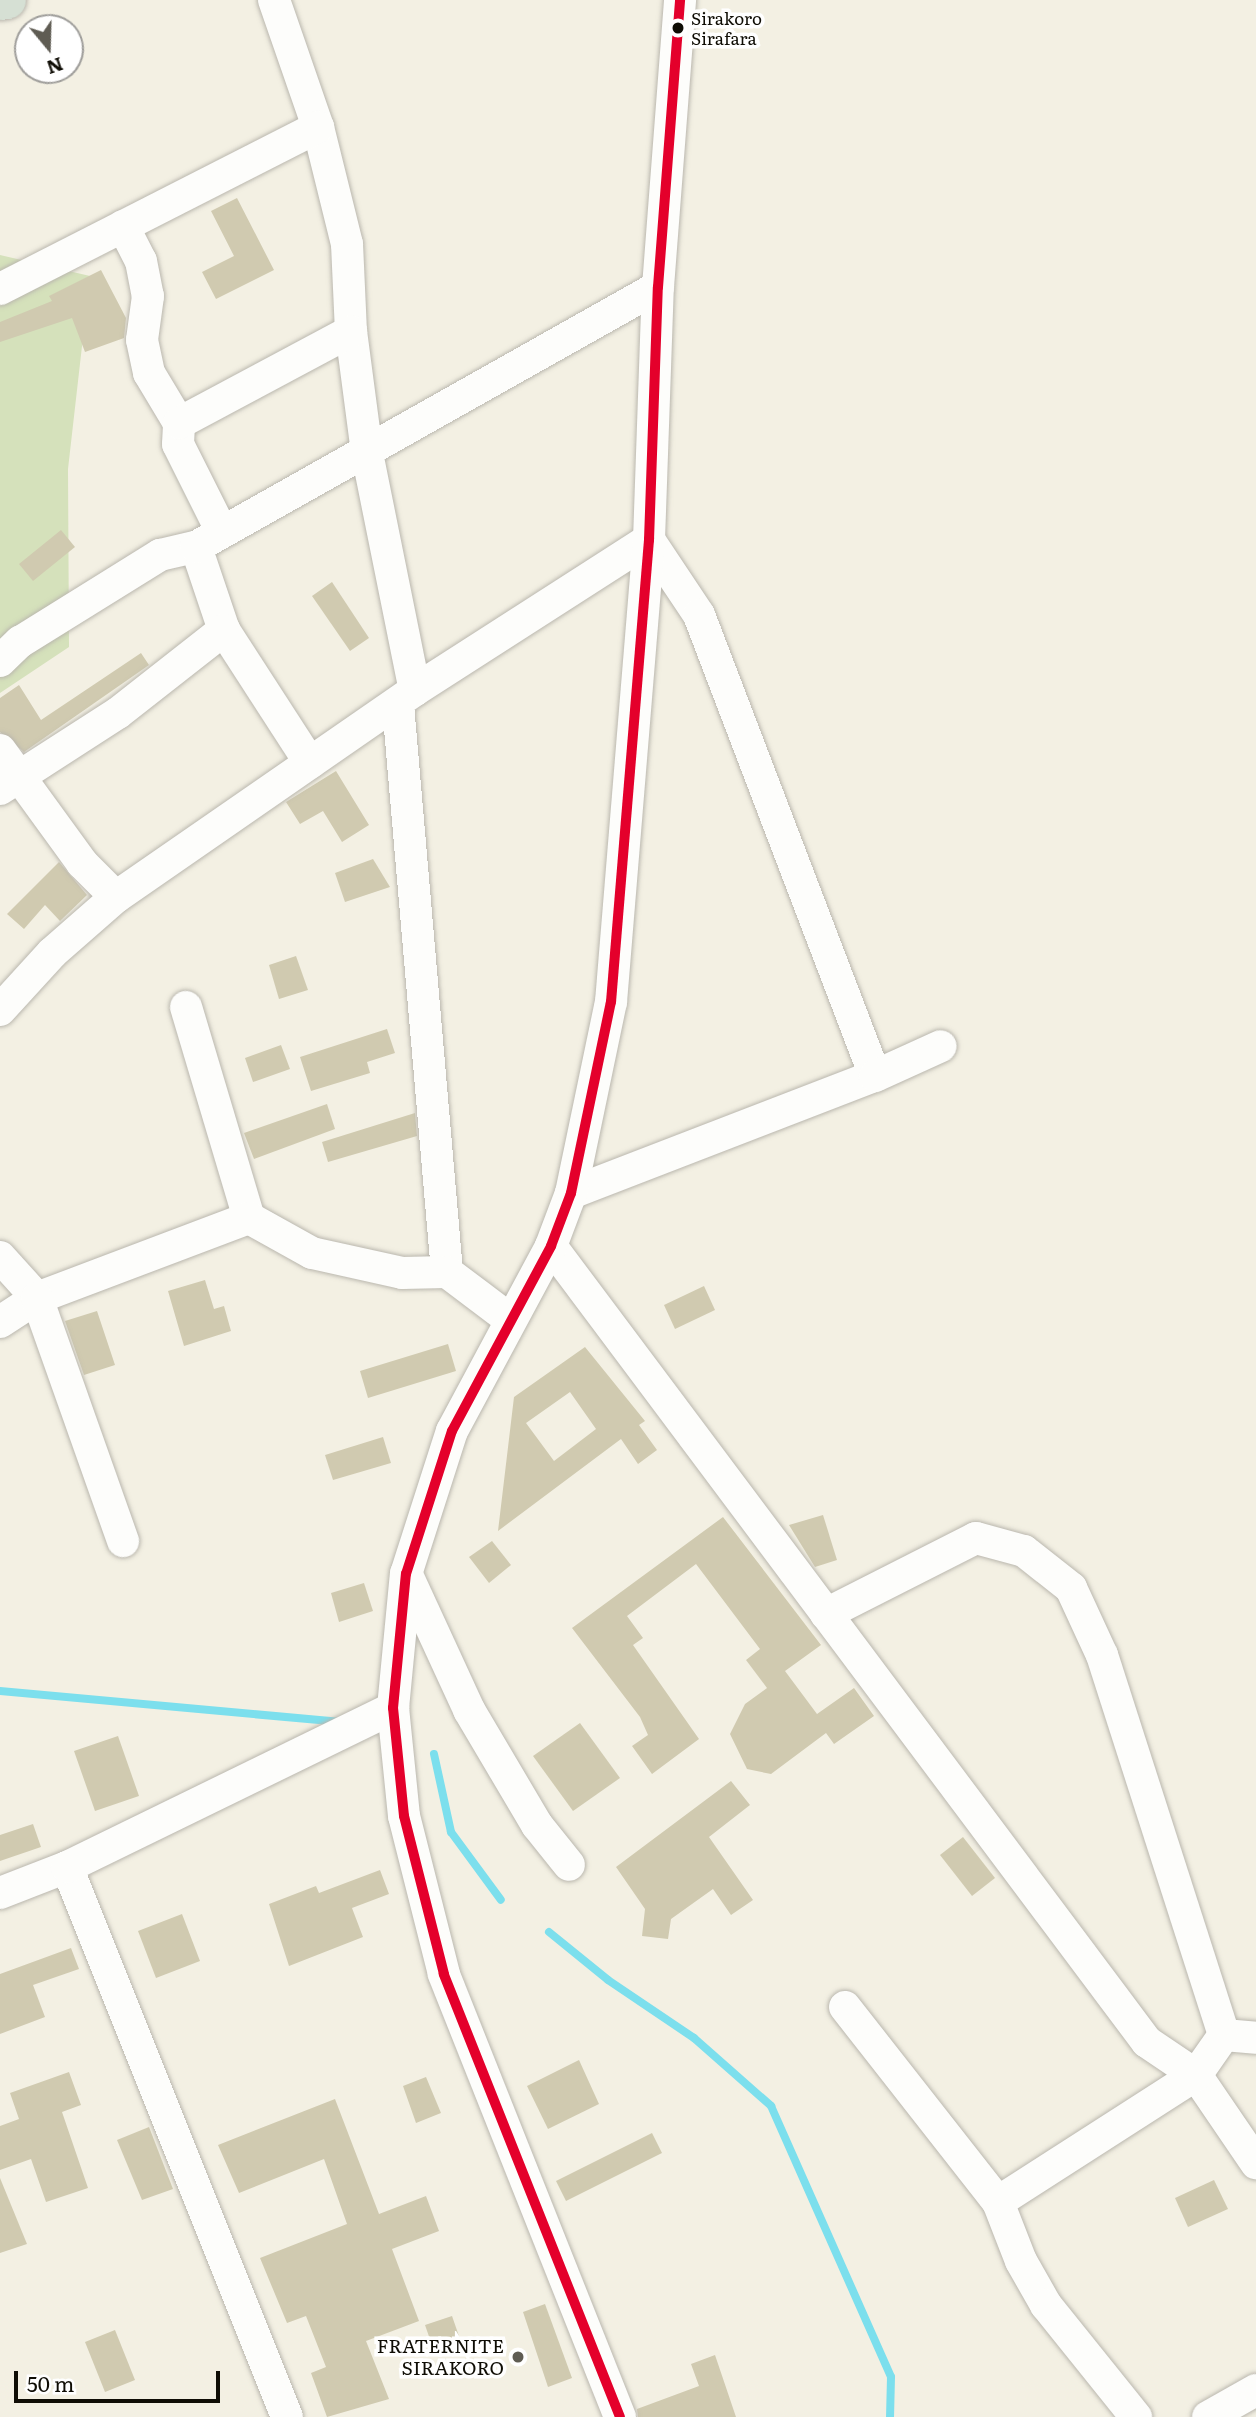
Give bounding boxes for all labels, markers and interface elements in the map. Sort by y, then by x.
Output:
place label: Sirakoro Sirafara [691,8,762,48]
north arrow [14,14,84,84]
marker: Sirakoro Sirafara [671,21,685,35]
text: N [43,51,67,83]
place label: FRATERNITE SIRAKORO [377,2335,504,2379]
marker: FRATERNITE SIRAKORO [510,2349,526,2365]
scale bar [18,2358,224,2402]
text: 50 m [27,2367,74,2398]

